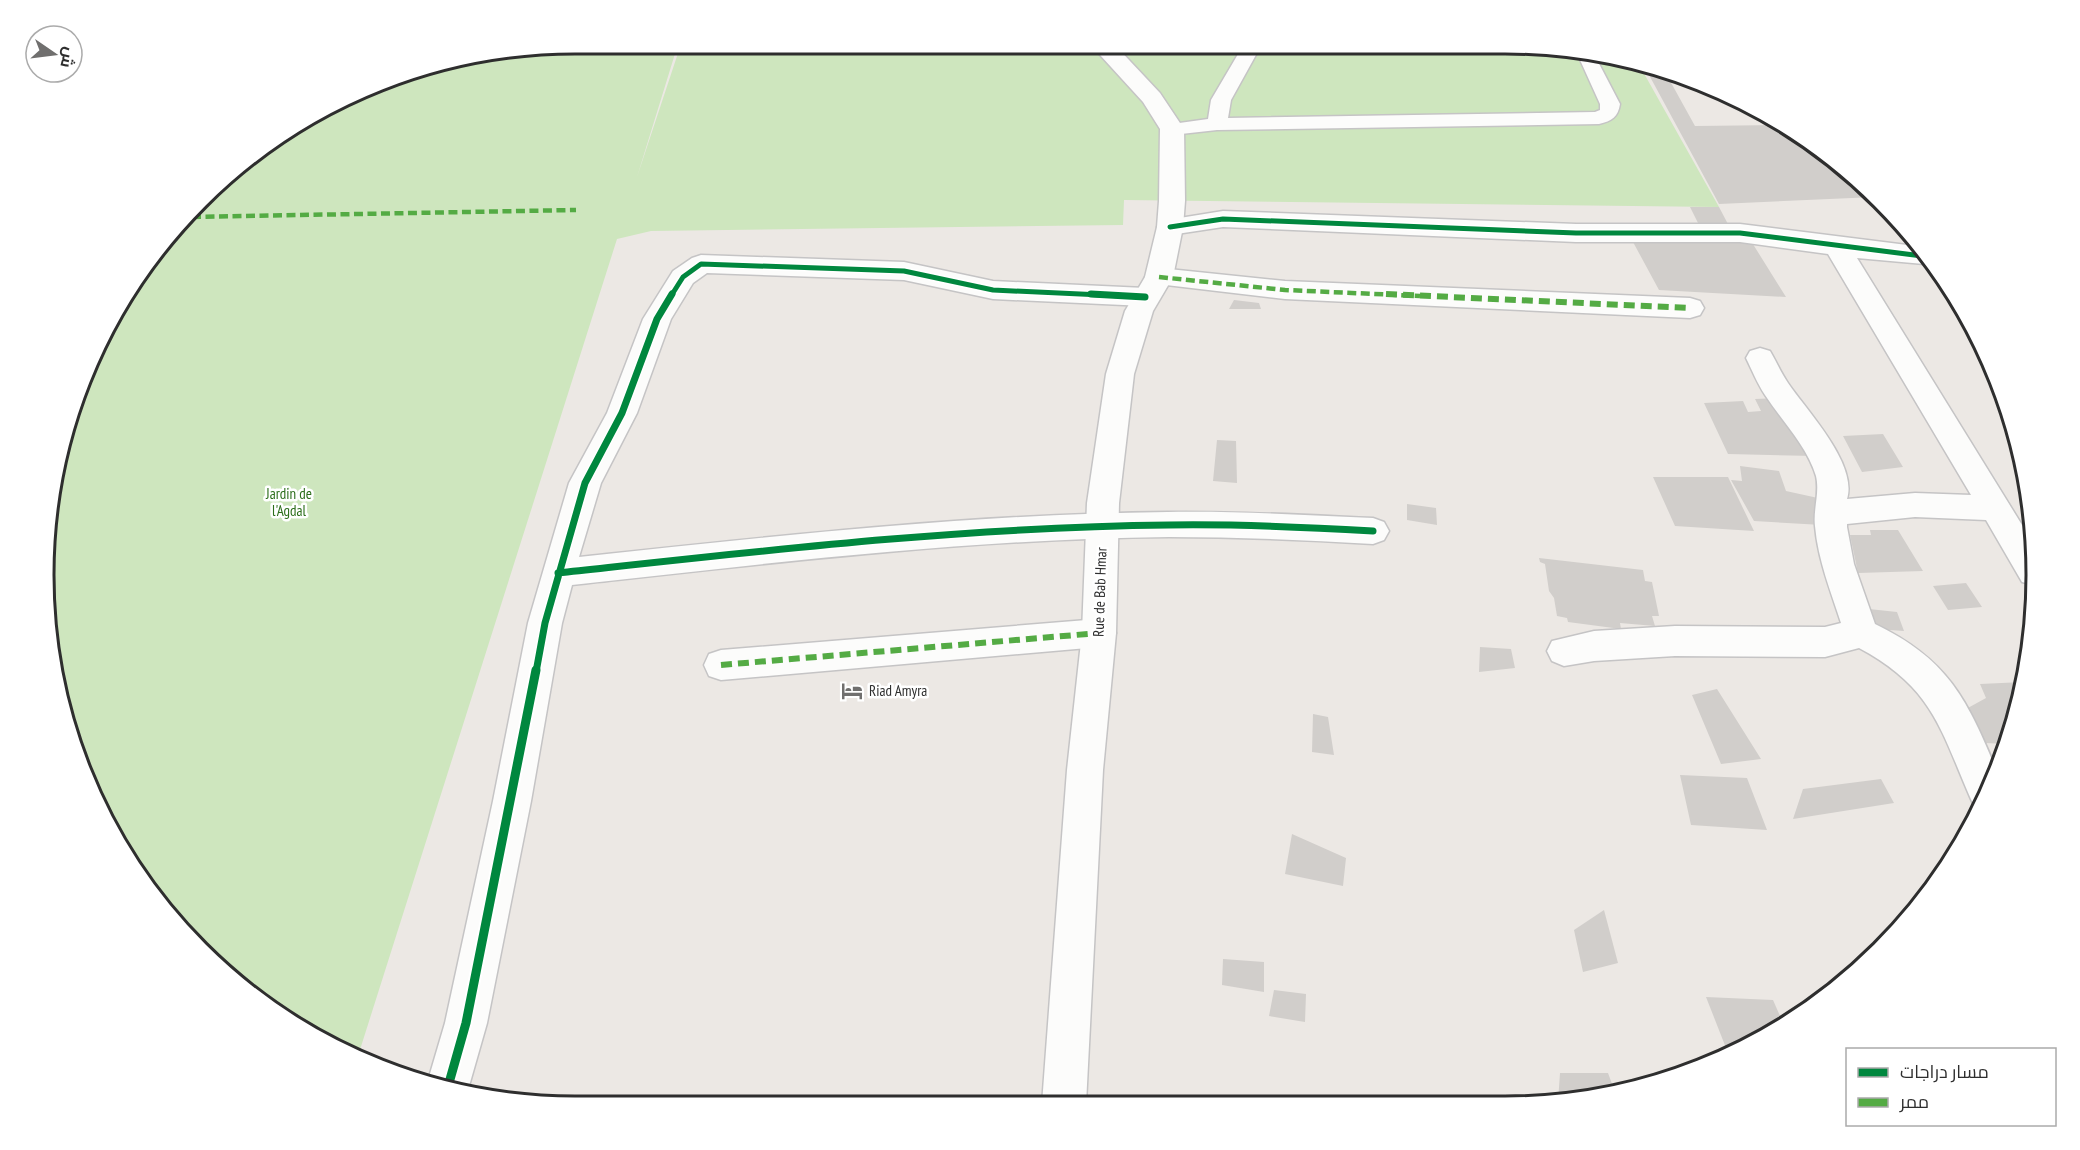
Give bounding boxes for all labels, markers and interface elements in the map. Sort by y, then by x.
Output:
north arrow [24,24,84,84]
text: ش [56,45,81,70]
park label: Jardin de l'Agdal [265,484,312,520]
street label: Rue de Bab Hmar [1088,546,1111,637]
hotel icon: Riad Amyra [840,679,864,703]
place label: Riad Amyra [869,681,927,700]
legend [1846,1048,2056,1126]
text: مسار دراجات [1900,1060,1989,1083]
text: ممر [1899,1090,1929,1113]

